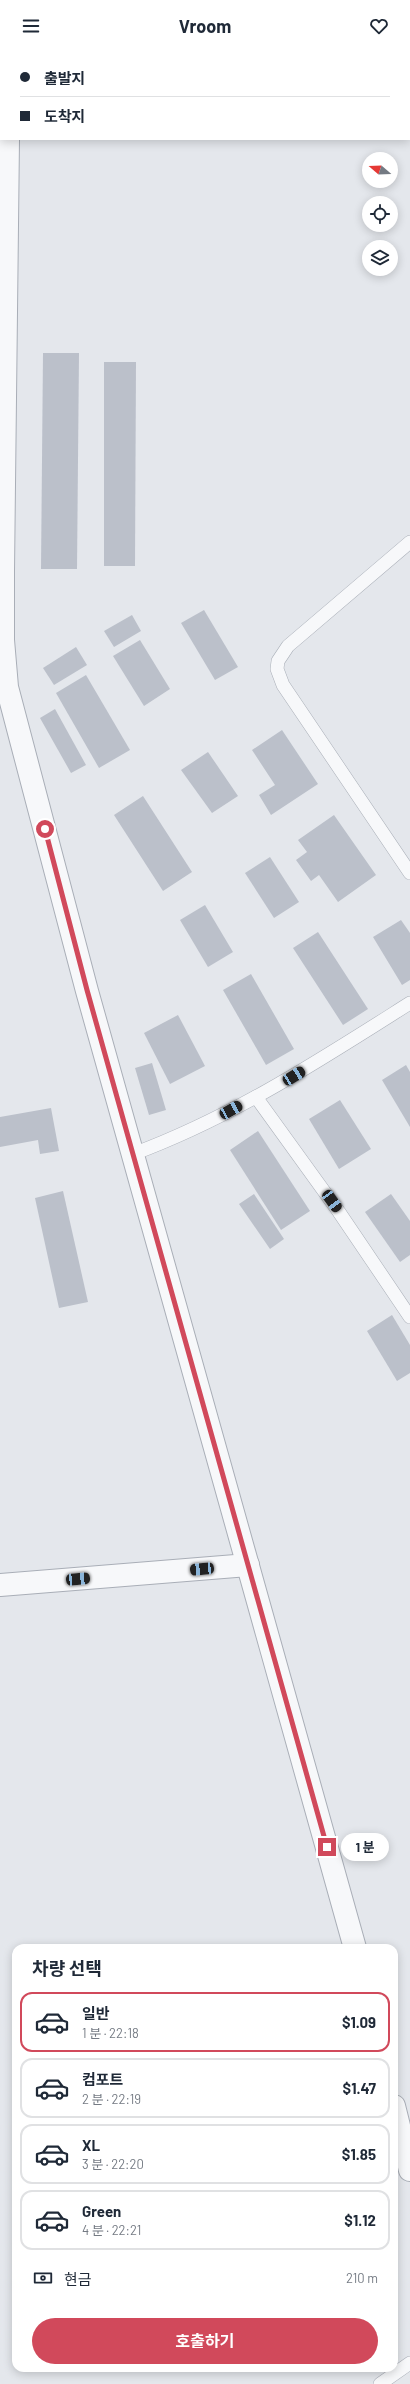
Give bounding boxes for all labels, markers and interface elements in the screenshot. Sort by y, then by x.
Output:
icon: menu [20,15,42,37]
text: Vroom [179,15,231,37]
icon: heart [368,15,390,37]
text: 출발지 [44,69,85,87]
text: 도착지 [44,107,85,125]
north arrow [362,152,398,188]
map controls [362,152,398,276]
button: locate [362,196,398,232]
button: layers [362,240,398,276]
route start [36,820,54,838]
car [281,1065,307,1087]
car [218,1099,244,1121]
car [320,1188,344,1214]
car [190,1562,214,1576]
car [66,1572,90,1586]
callout: 1 분 [341,1833,389,1861]
route end [318,1838,336,1856]
text: 1 분 [355,1839,375,1855]
text: 차량 선택 [32,1957,102,1979]
icon: car [34,2004,70,2040]
text: 일반 [82,2004,110,2022]
text: $1.09 [342,2013,376,2031]
text: 1 분 · 22:18 [82,2025,139,2041]
icon: car [34,2070,70,2106]
text: 컴포트 [82,2070,123,2088]
text: $1.47 [343,2079,376,2097]
text: 2 분 · 22:19 [82,2091,141,2107]
icon: car [34,2136,70,2172]
text: XL [82,2136,100,2154]
text: $1.85 [342,2145,376,2163]
text: 3 분 · 22:20 [82,2156,144,2172]
icon: car [34,2202,70,2238]
text: Green [82,2202,121,2220]
text: $1.12 [344,2211,376,2229]
text: 4 분 · 22:21 [82,2222,141,2238]
icon: cash [32,2267,54,2289]
text: 현금 [64,2270,92,2288]
text: 210 m [346,2270,378,2286]
button: 호출하기 [32,2318,378,2364]

